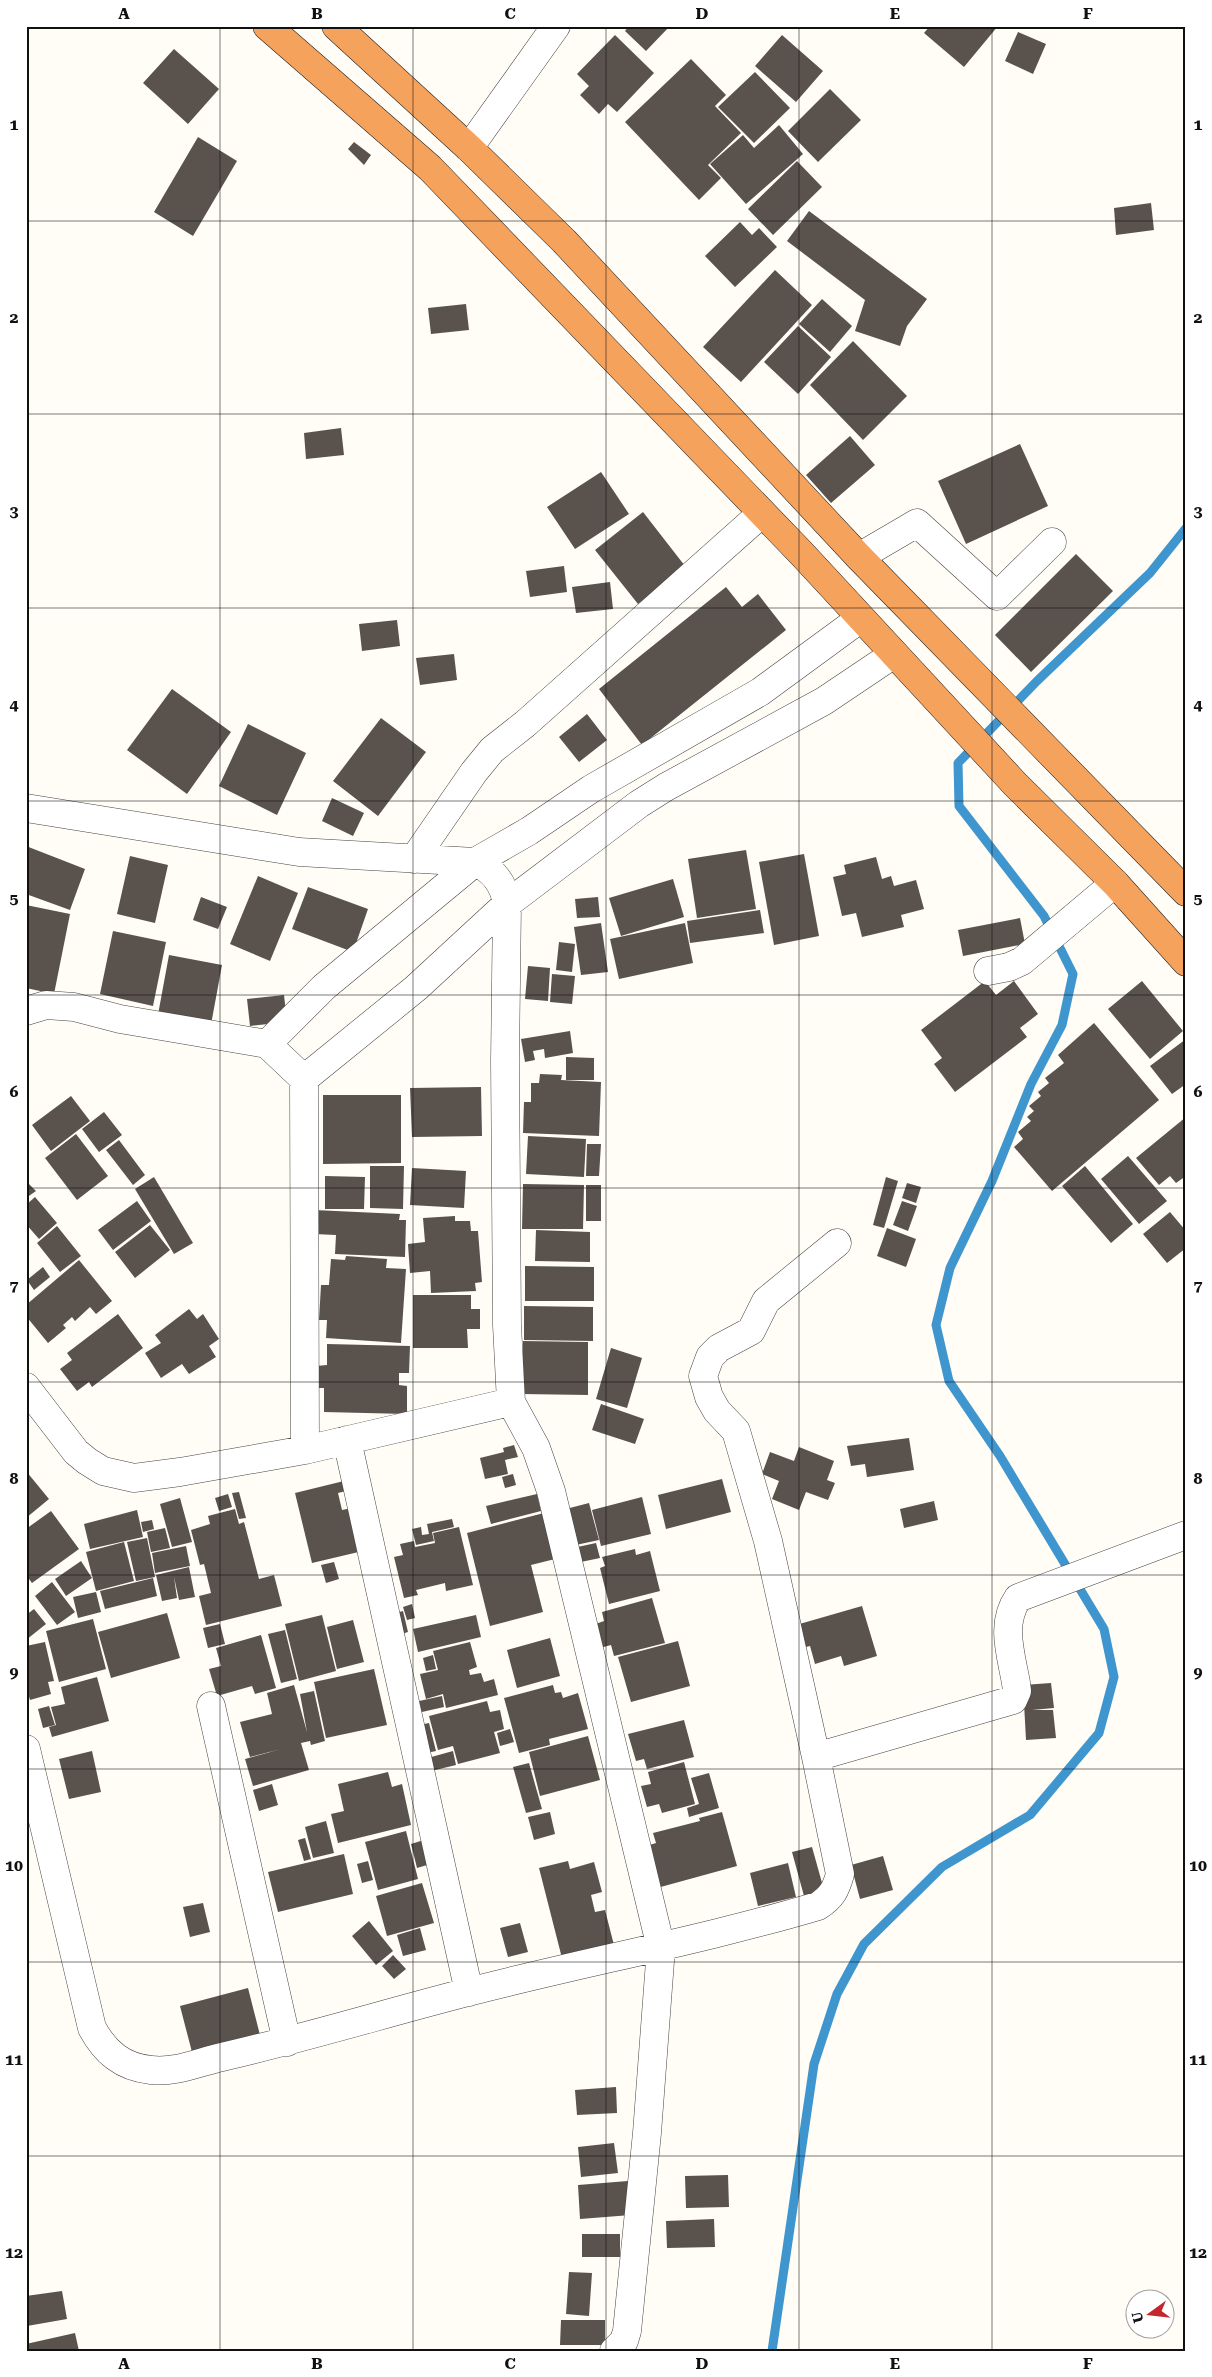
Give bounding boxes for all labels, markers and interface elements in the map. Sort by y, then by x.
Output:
text: A [118,4,130,23]
text: B [311,4,323,23]
text: C [504,4,516,23]
text: D [696,4,709,23]
text: E [890,4,900,23]
text: F [1083,4,1093,23]
text: 1 [10,115,19,134]
text: 1 [1194,115,1203,134]
text: 2 [10,308,19,327]
text: 2 [1194,308,1203,327]
text: 3 [10,502,19,521]
text: 3 [1194,502,1203,521]
text: 4 [10,695,19,714]
text: 4 [1194,695,1203,714]
text: 5 [10,889,19,908]
text: 5 [1194,889,1203,908]
text: 6 [10,1082,19,1101]
text: 6 [1194,1082,1203,1101]
text: 7 [10,1276,19,1295]
text: 7 [1194,1276,1203,1295]
text: 8 [10,1469,19,1488]
text: 8 [1194,1469,1203,1488]
text: 9 [10,1663,19,1682]
text: 9 [1194,1663,1203,1682]
text: 10 [5,1856,23,1875]
text: 10 [1189,1856,1207,1875]
text: 11 [5,2050,23,2069]
text: 11 [1189,2050,1207,2069]
text: 12 [5,2243,23,2262]
text: 12 [1189,2243,1207,2262]
north arrow [1124,2290,1174,2340]
text: U [1128,2310,1147,2325]
text: A [118,2354,130,2373]
text: B [311,2354,323,2373]
text: C [504,2354,516,2373]
text: D [696,2354,709,2373]
text: E [890,2354,900,2373]
text: F [1083,2354,1093,2373]

